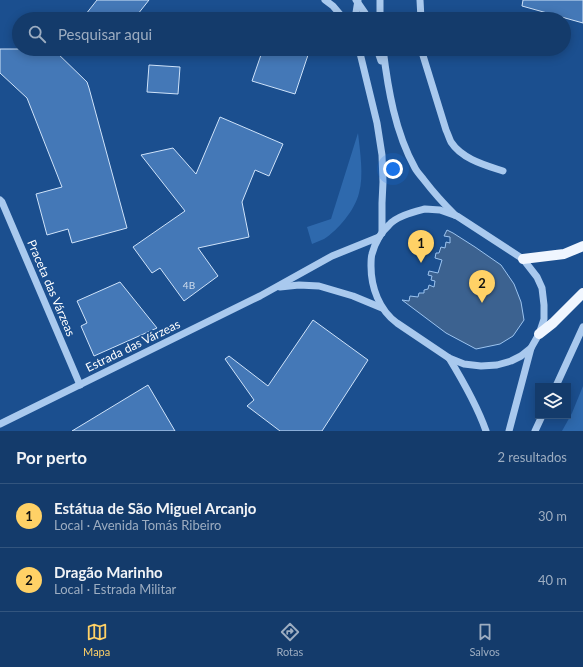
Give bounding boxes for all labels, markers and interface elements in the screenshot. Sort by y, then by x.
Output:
search box [12,12,571,56]
icon: search [26,23,48,45]
text: Pesquisar aqui [58,25,152,43]
your location [383,159,403,179]
pin: 1 [408,230,434,263]
street label: Praceta das Várzeas [24,237,79,338]
pin: 2 [469,270,495,303]
house number: 4B [183,279,195,291]
street label: Estrada das Várzeas [83,316,182,375]
map controls [535,383,571,419]
button: layers [535,383,571,419]
text: Por perto [16,447,87,468]
text: 2 resultados [497,449,567,465]
text: Estátua de São Miguel Arcanjo [54,499,256,517]
text: 1 [25,508,33,524]
text: 30 m [538,508,567,524]
text: Local · Avenida Tomás Ribeiro [54,517,221,533]
text: Dragão Marinho [54,563,163,581]
text: 2 [25,572,33,588]
text: 40 m [538,572,567,588]
text: Local · Estrada Militar [54,581,176,597]
tab: Mapa [83,621,110,658]
tab: Rotas [276,621,303,658]
tab: Salvos [469,621,500,658]

